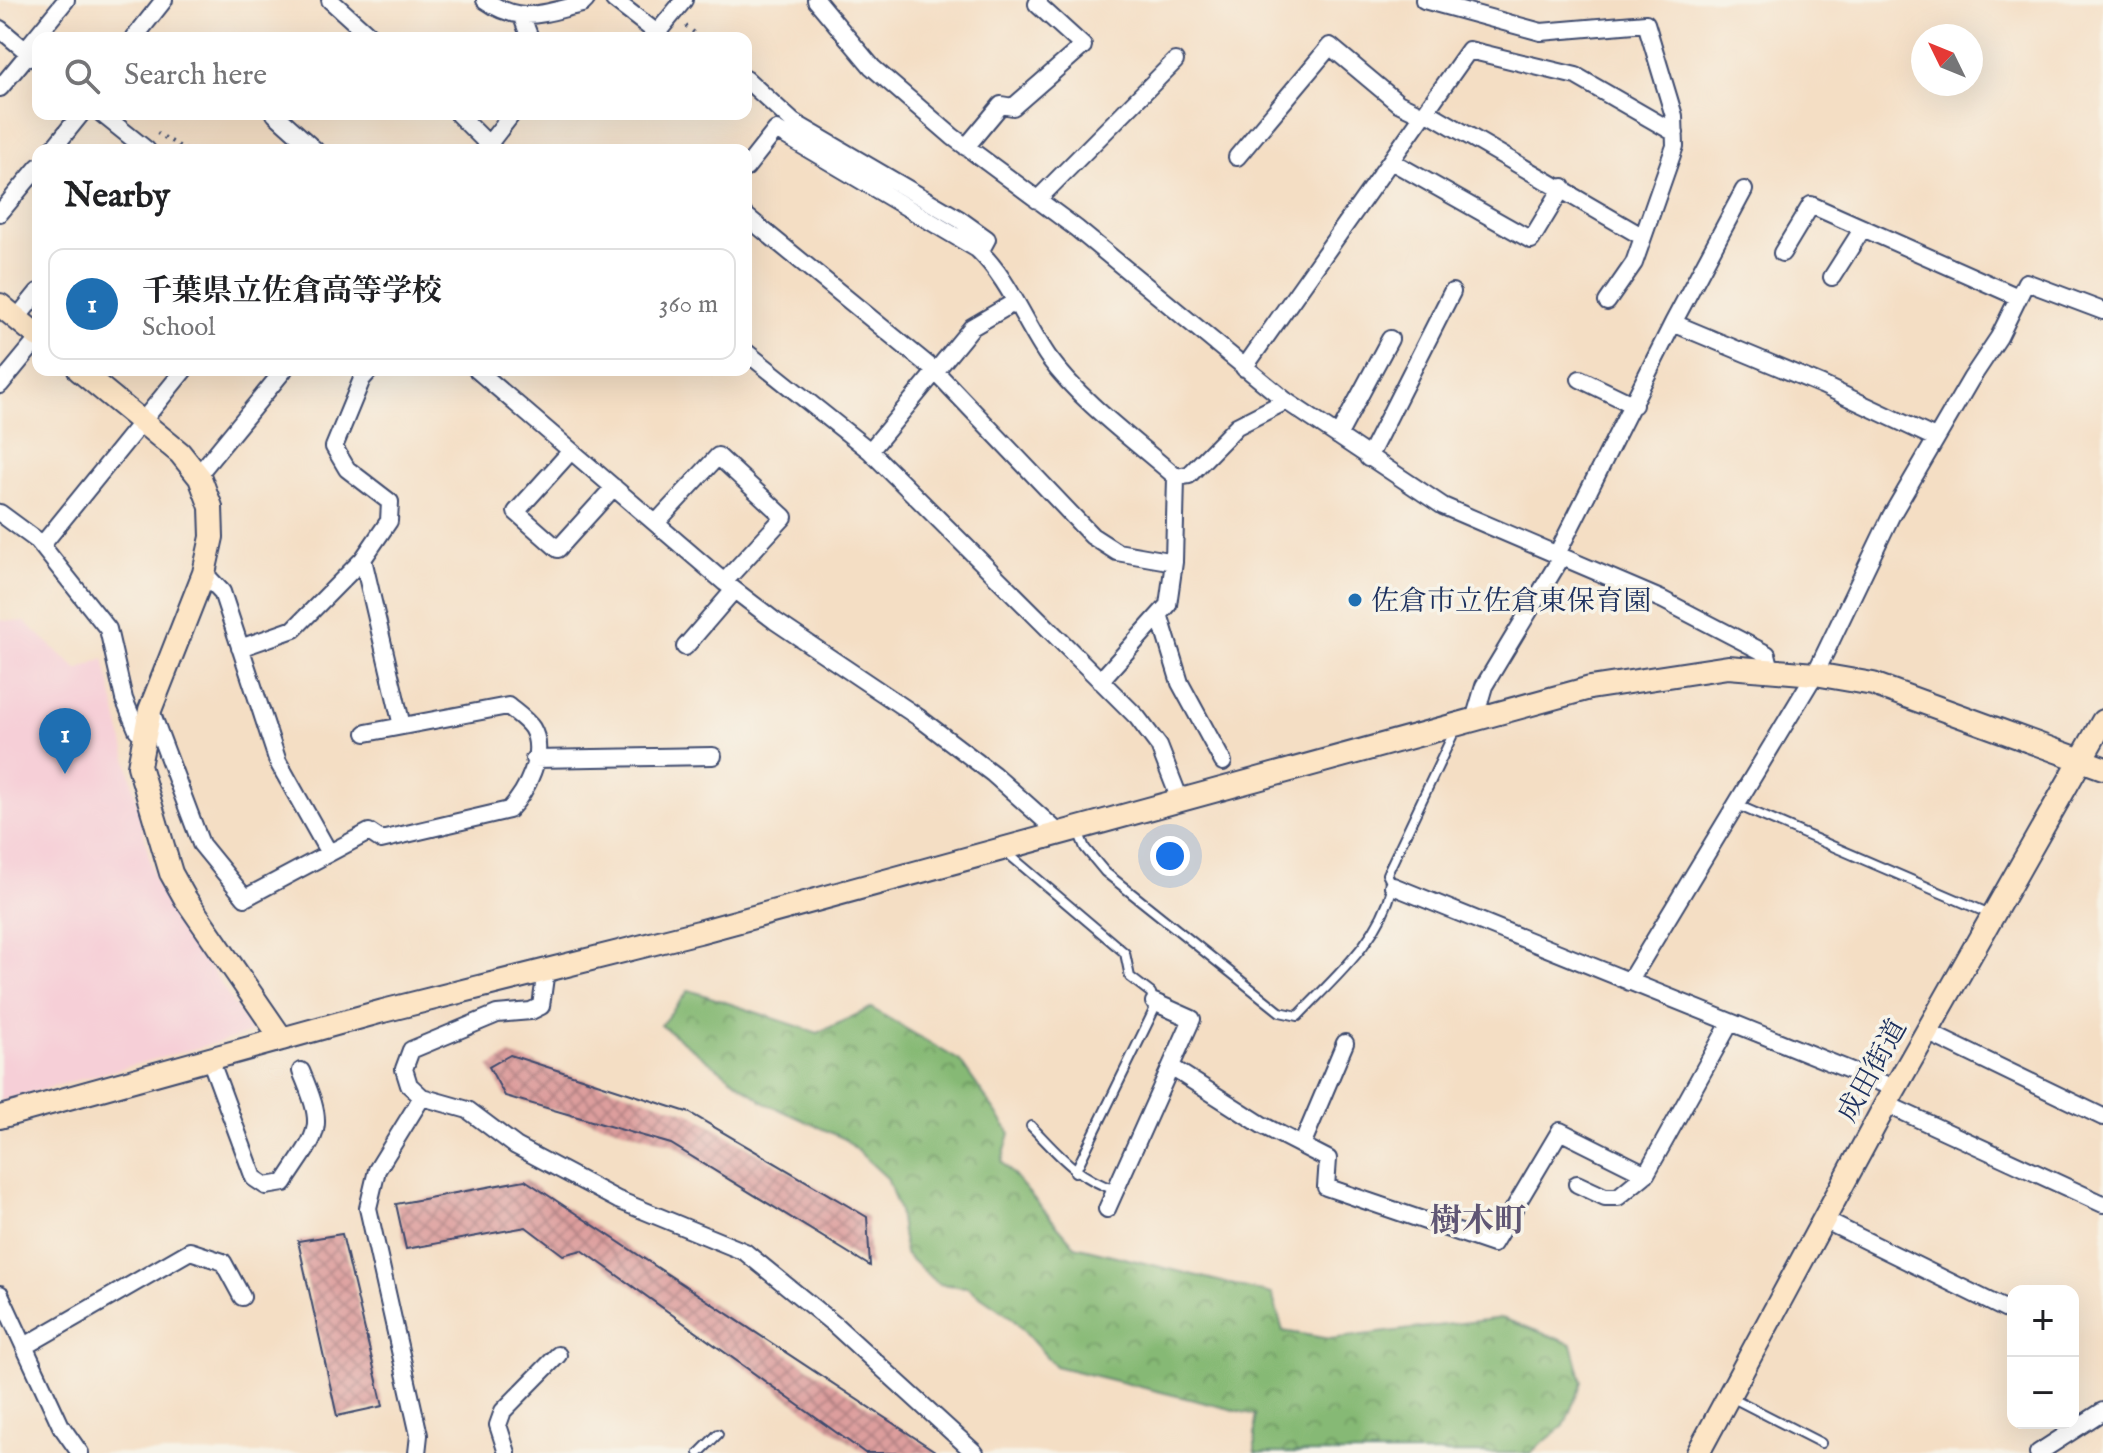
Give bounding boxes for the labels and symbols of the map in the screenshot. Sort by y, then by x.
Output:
north arrow [1911,24,1983,96]
place label: 佐倉市立佐倉東保育園 [1371,585,1651,620]
marker: 佐倉市立佐倉東保育園 [1346,591,1364,609]
pin: 1 [39,708,91,774]
your location [1150,836,1190,876]
street label: 成田街道 [1831,1014,1916,1129]
district label: 樹木町 [1430,1202,1526,1243]

